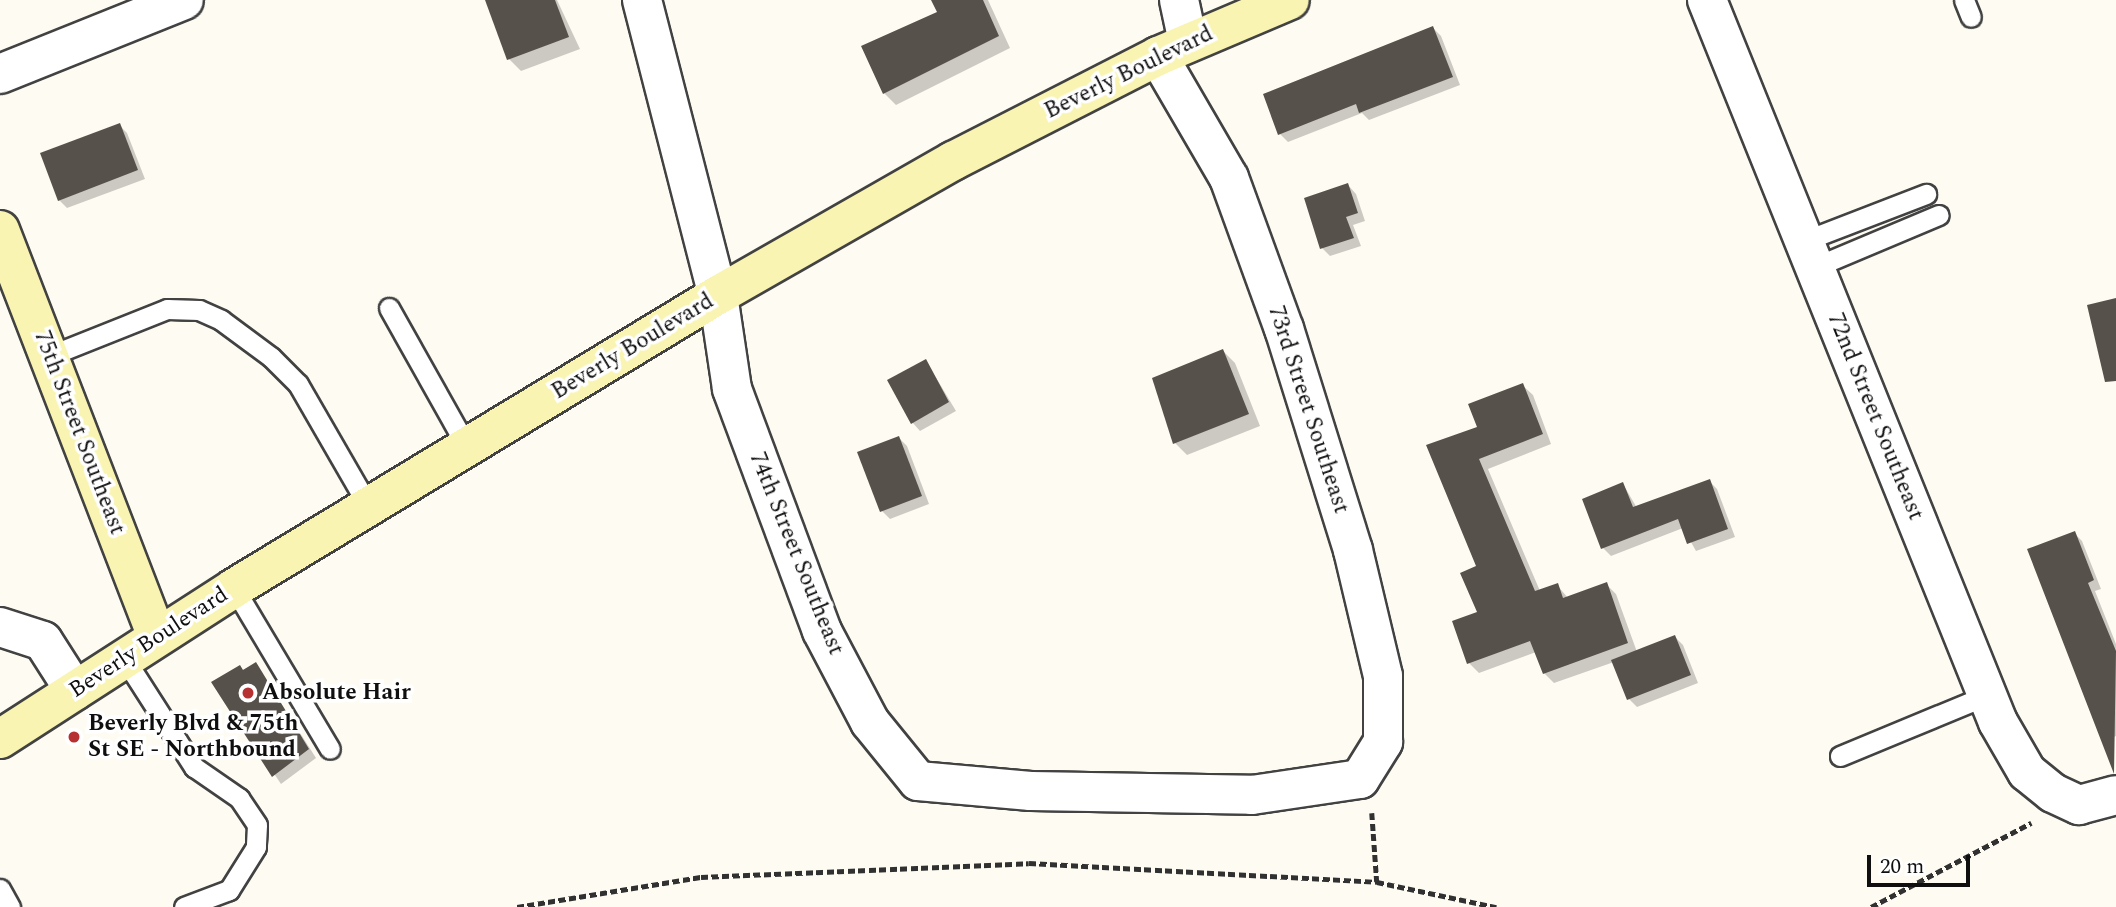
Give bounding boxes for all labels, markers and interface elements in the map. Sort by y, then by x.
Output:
street label: Beverly Boulevard [1040,20,1218,126]
street label: Beverly Boulevard [547,288,719,406]
street label: 73rd Street Southeast [1261,303,1355,517]
street label: 72nd Street Southeast [1821,309,1929,525]
street label: 75th Street Southeast [27,327,131,539]
street label: 74th Street Southeast [743,449,849,659]
street label: Beverly Boulevard [64,581,234,705]
place label: Absolute Hair [262,679,411,707]
marker: Absolute Hair [240,685,256,701]
place label: Beverly Blvd & 75th St SE - Northbound [88,710,298,764]
marker: Beverly Blvd & 75th St SE - Northbound [66,729,82,745]
scale bar [1871,841,1974,885]
text: 20 m [1880,851,1924,883]

